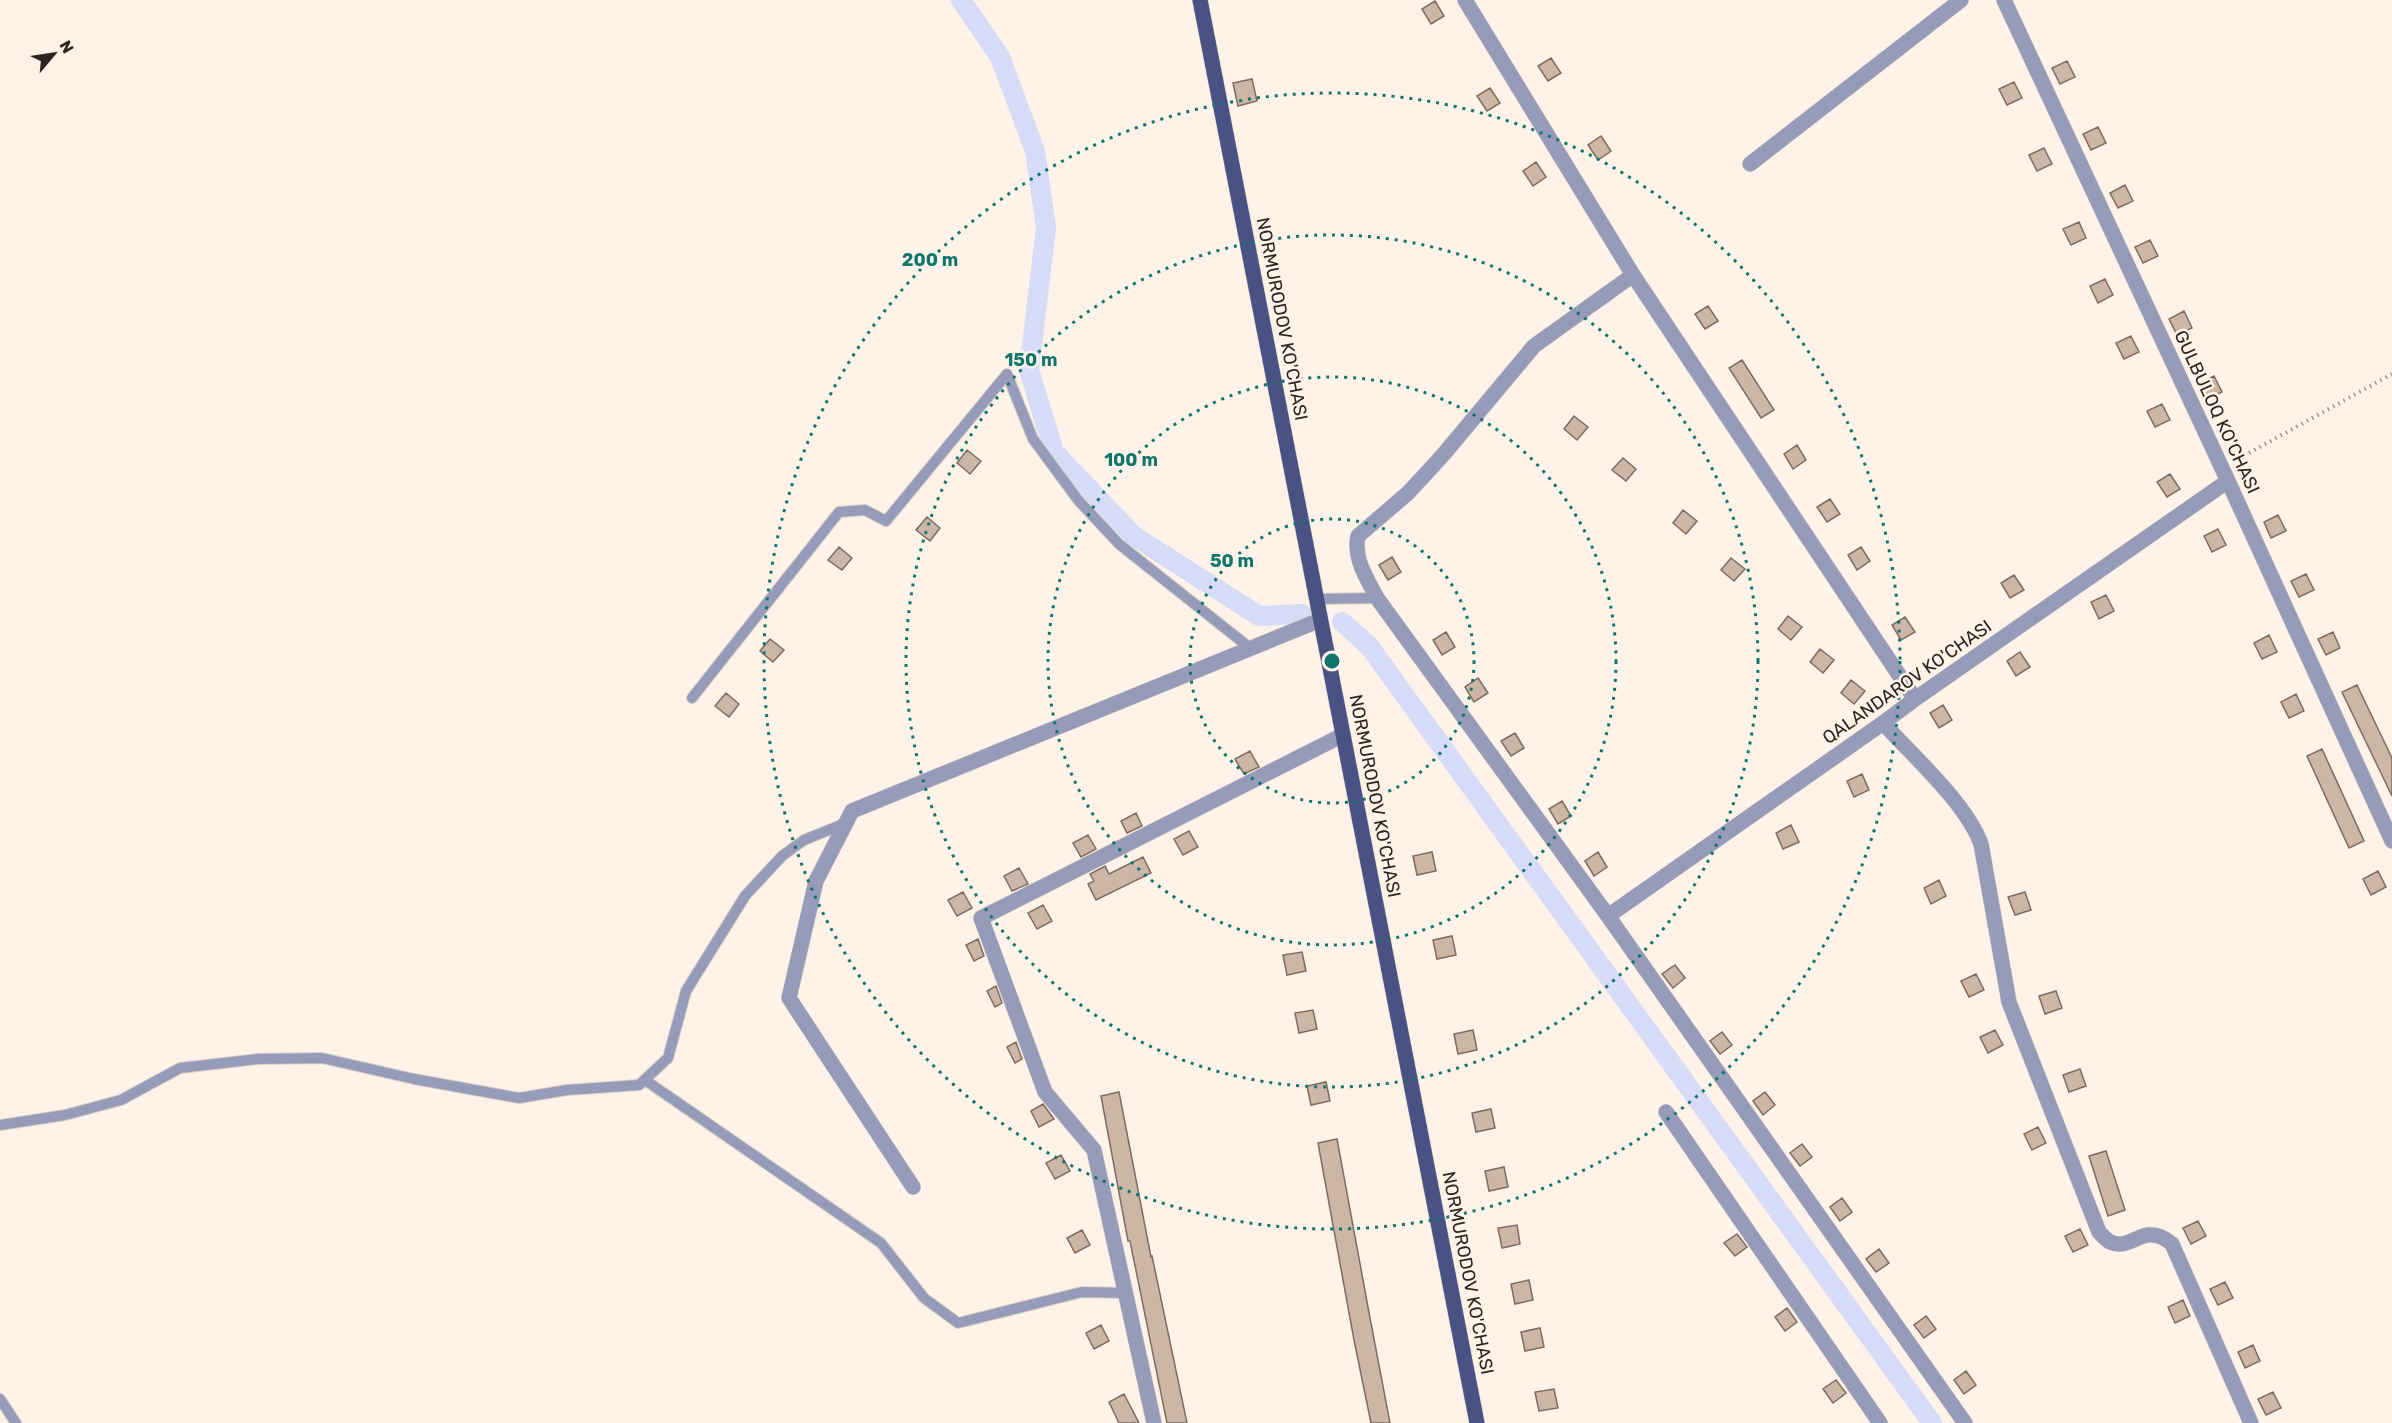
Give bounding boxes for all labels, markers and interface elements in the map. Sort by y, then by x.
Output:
north arrow [24,24,84,84]
text: N [56,37,78,57]
street label: NORMURODOV KO'CHASI [1252,216,1312,422]
text: 200 m [902,249,958,271]
street label: GULBULOQ KO'CHASI [2170,327,2264,497]
text: 150 m [1004,349,1058,371]
text: 100 m [1104,449,1158,471]
text: 50 m [1210,550,1254,572]
street label: QALANDAROV KO'CHASI [1818,615,1996,749]
centre of rings [1322,651,1342,671]
street label: NORMURODOV KO'CHASI [1345,693,1405,899]
street label: NORMURODOV KO'CHASI [1438,1170,1498,1376]

